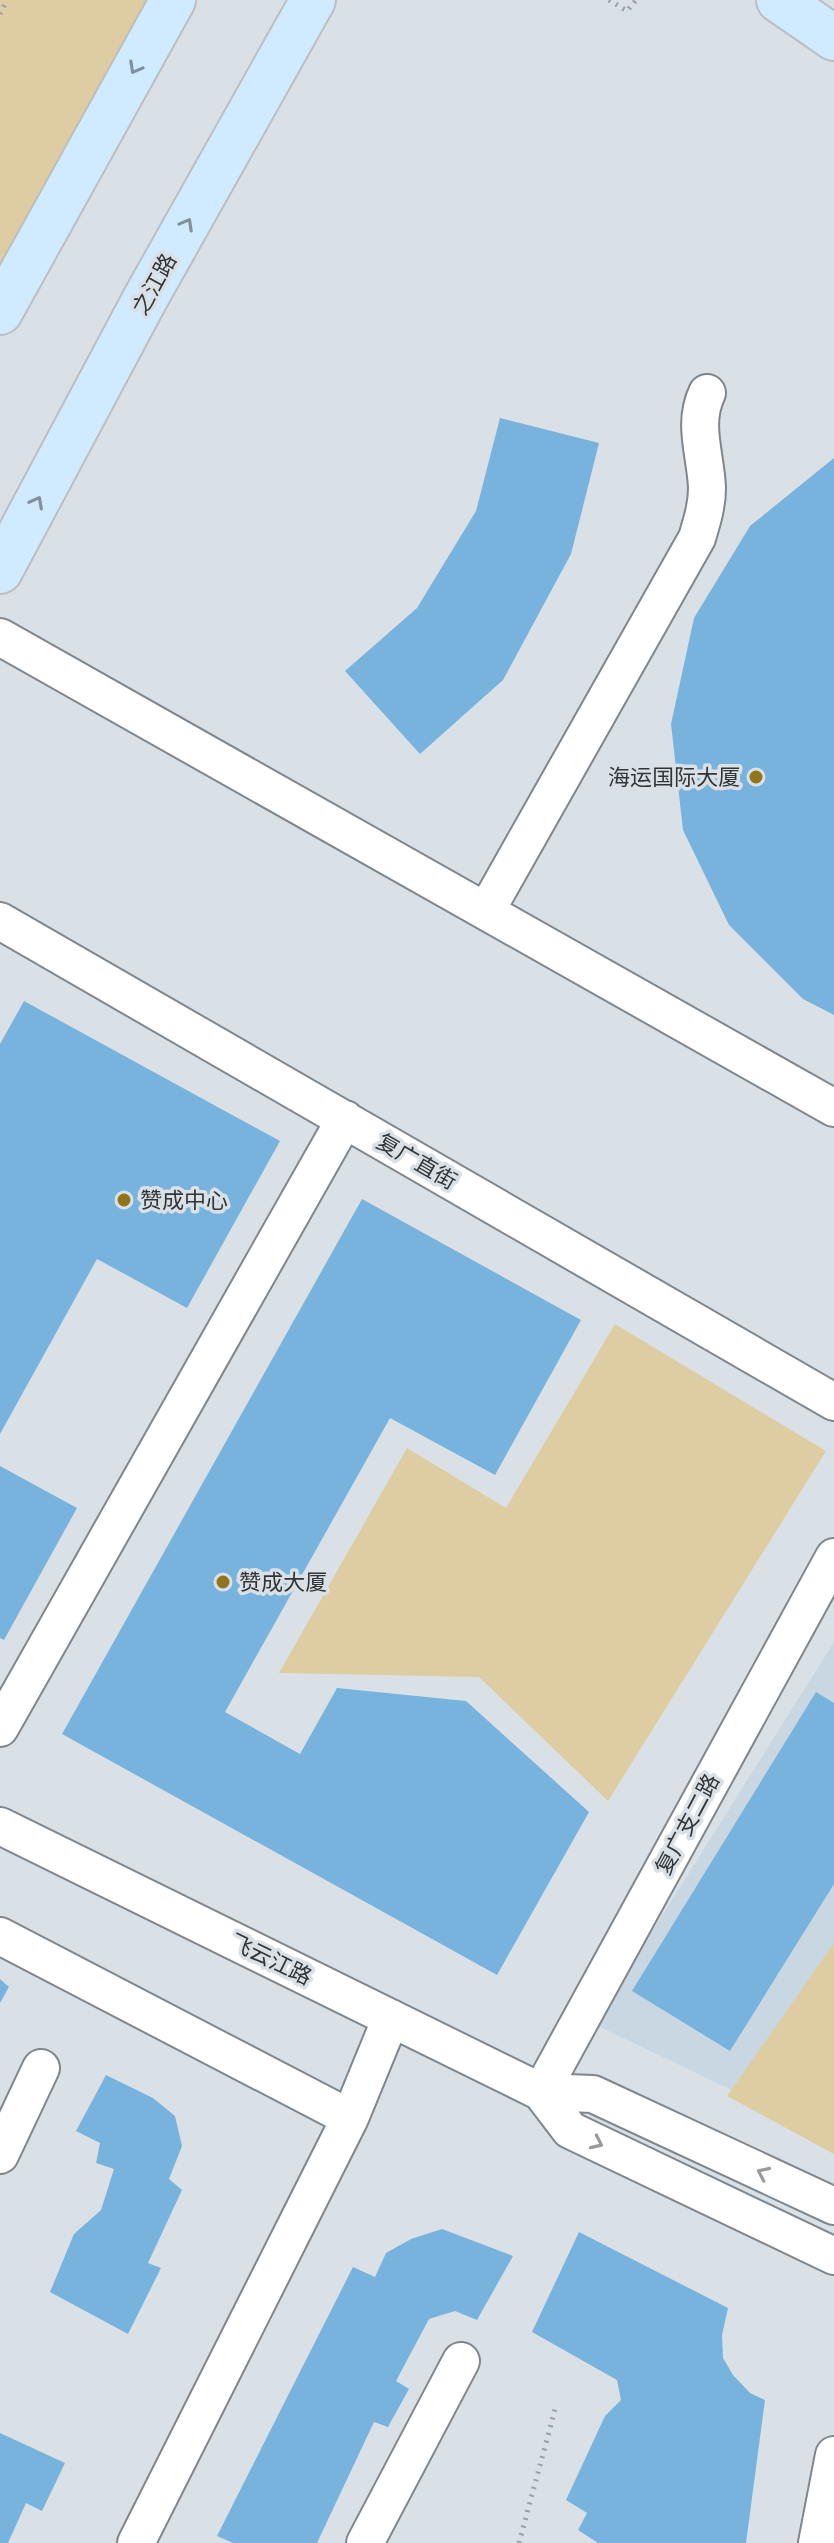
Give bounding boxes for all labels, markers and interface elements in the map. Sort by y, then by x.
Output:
one-way arrow [130,60,145,74]
one-way arrow [177,219,193,233]
street label: 之江路 [128,249,181,319]
one-way arrow [27,496,42,511]
place label: 海运国际大厦 [608,765,740,790]
marker: 海运国际大厦 [747,768,765,786]
street label: 复广直街 [372,1129,461,1194]
place label: 赞成中心 [140,1188,228,1213]
marker: 赞成中心 [115,1191,133,1209]
place label: 赞成大厦 [239,1570,327,1595]
marker: 赞成大厦 [214,1573,232,1591]
street label: 复广支二路 [651,1770,724,1879]
street label: 飞云江路 [226,1929,316,1990]
one-way arrow [589,2133,603,2149]
one-way arrow [757,2167,771,2183]

